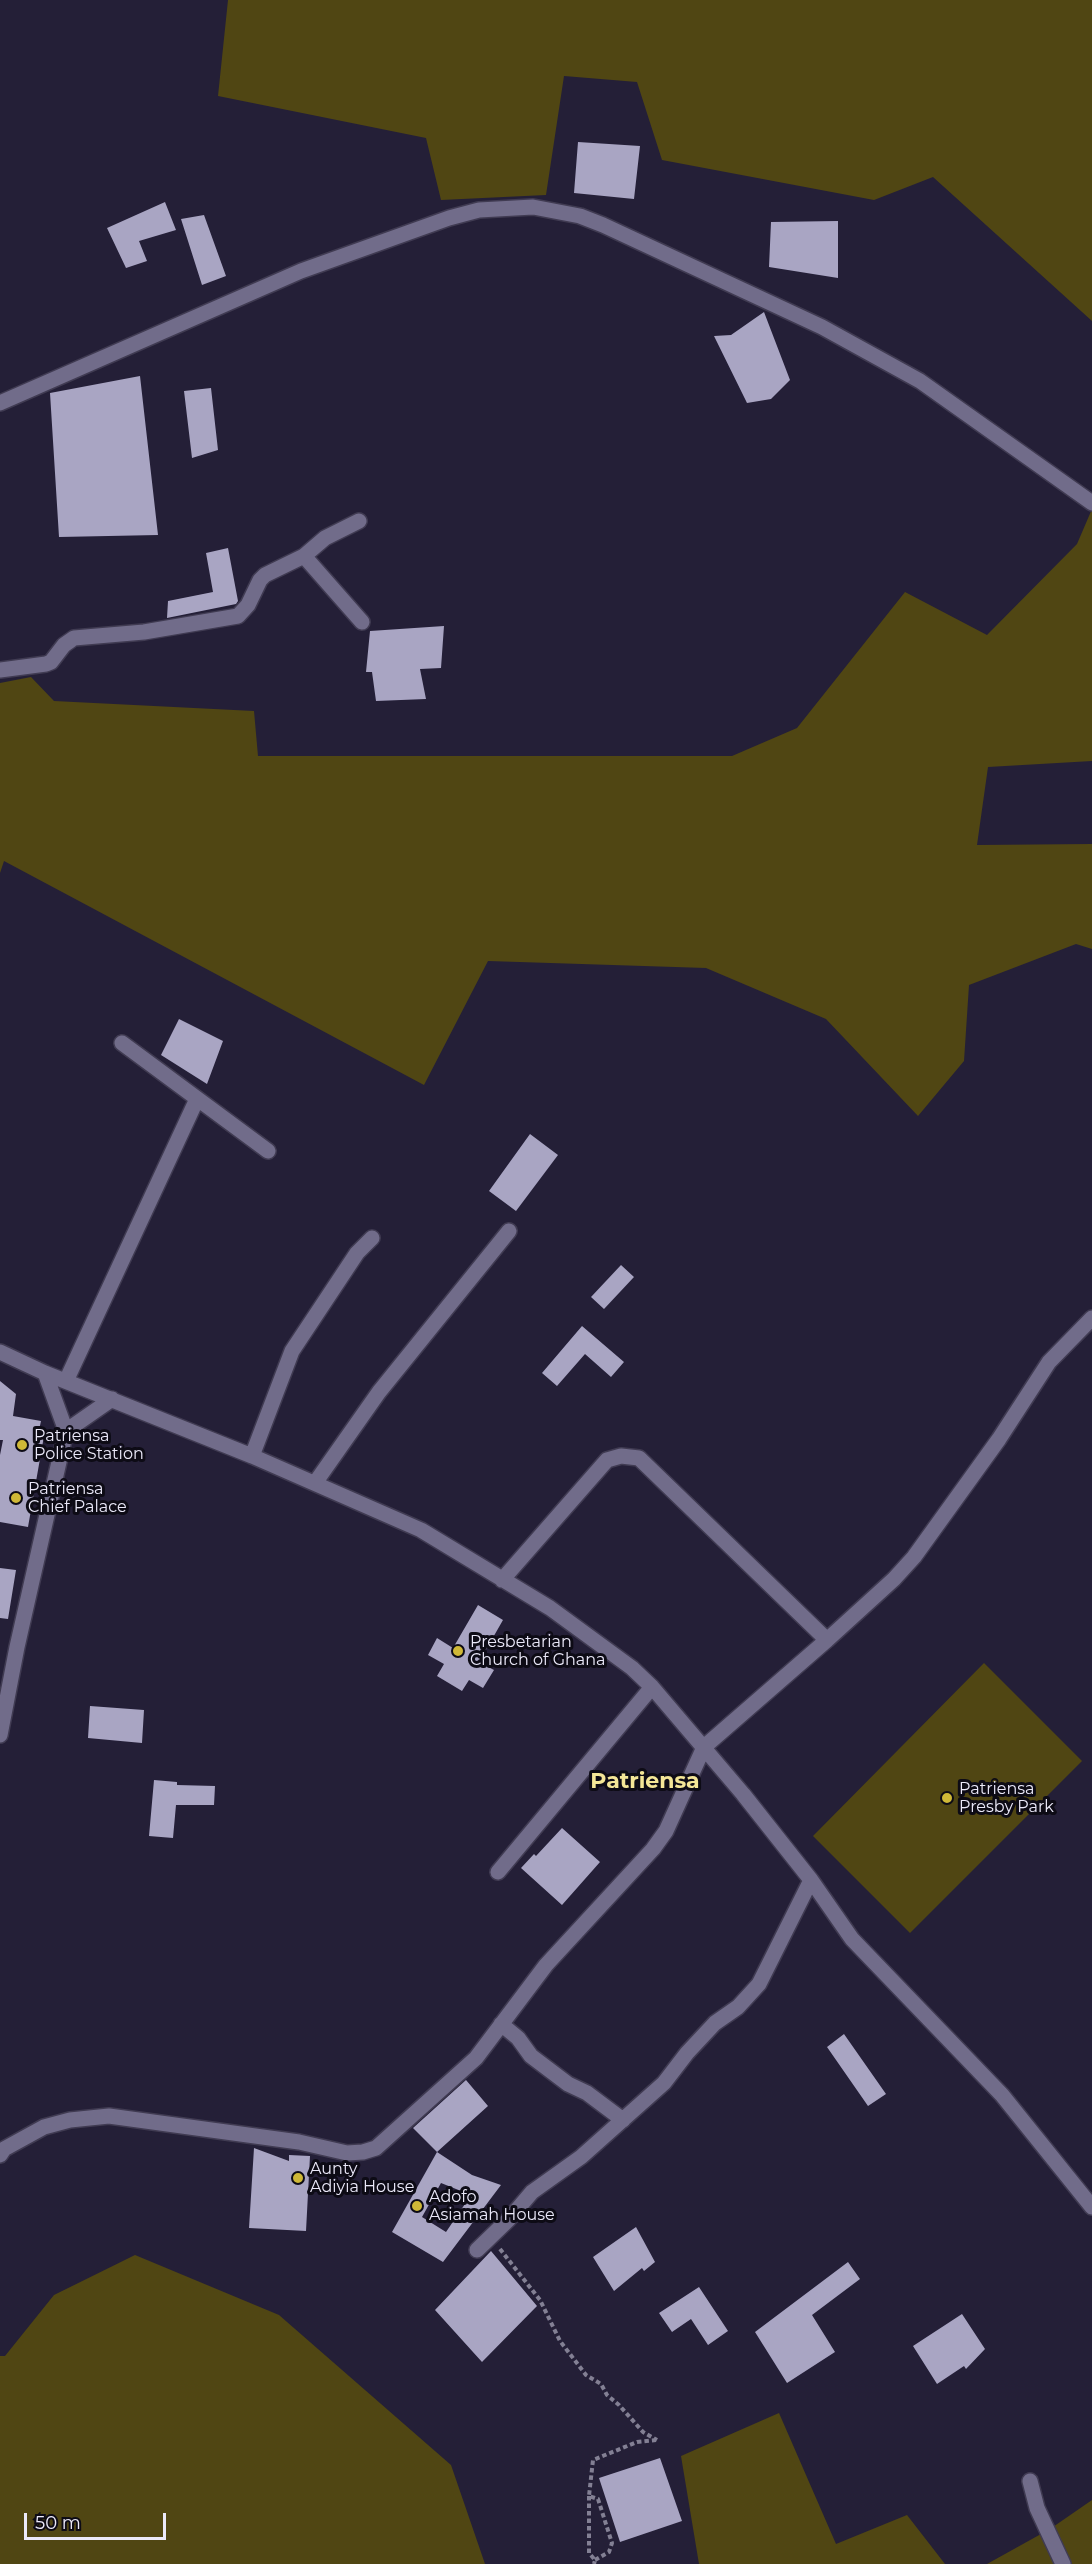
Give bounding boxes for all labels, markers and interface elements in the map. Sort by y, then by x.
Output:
place label: Patriensa Police Station [34,1426,144,1464]
marker: Patriensa Police Station [15,1438,29,1452]
place label: Patriensa Chief Palace [28,1479,127,1517]
marker: Patriensa Chief Palace [9,1491,23,1505]
place label: Presbetarian Church of Ghana [470,1632,606,1670]
marker: Presbetarian Church of Ghana [451,1644,465,1658]
district label: Patriensa [590,1769,700,1795]
place label: Patriensa Presby Park [959,1779,1054,1817]
marker: Patriensa Presby Park [940,1791,954,1805]
place label: Aunty Adiyia House [310,2159,414,2197]
marker: Aunty Adiyia House [291,2171,305,2185]
place label: Adofo Asiamah House [429,2187,555,2225]
marker: Adofo Asiamah House [410,2199,424,2213]
scale bar [27,2501,170,2539]
text: 50 m [35,2512,81,2534]

